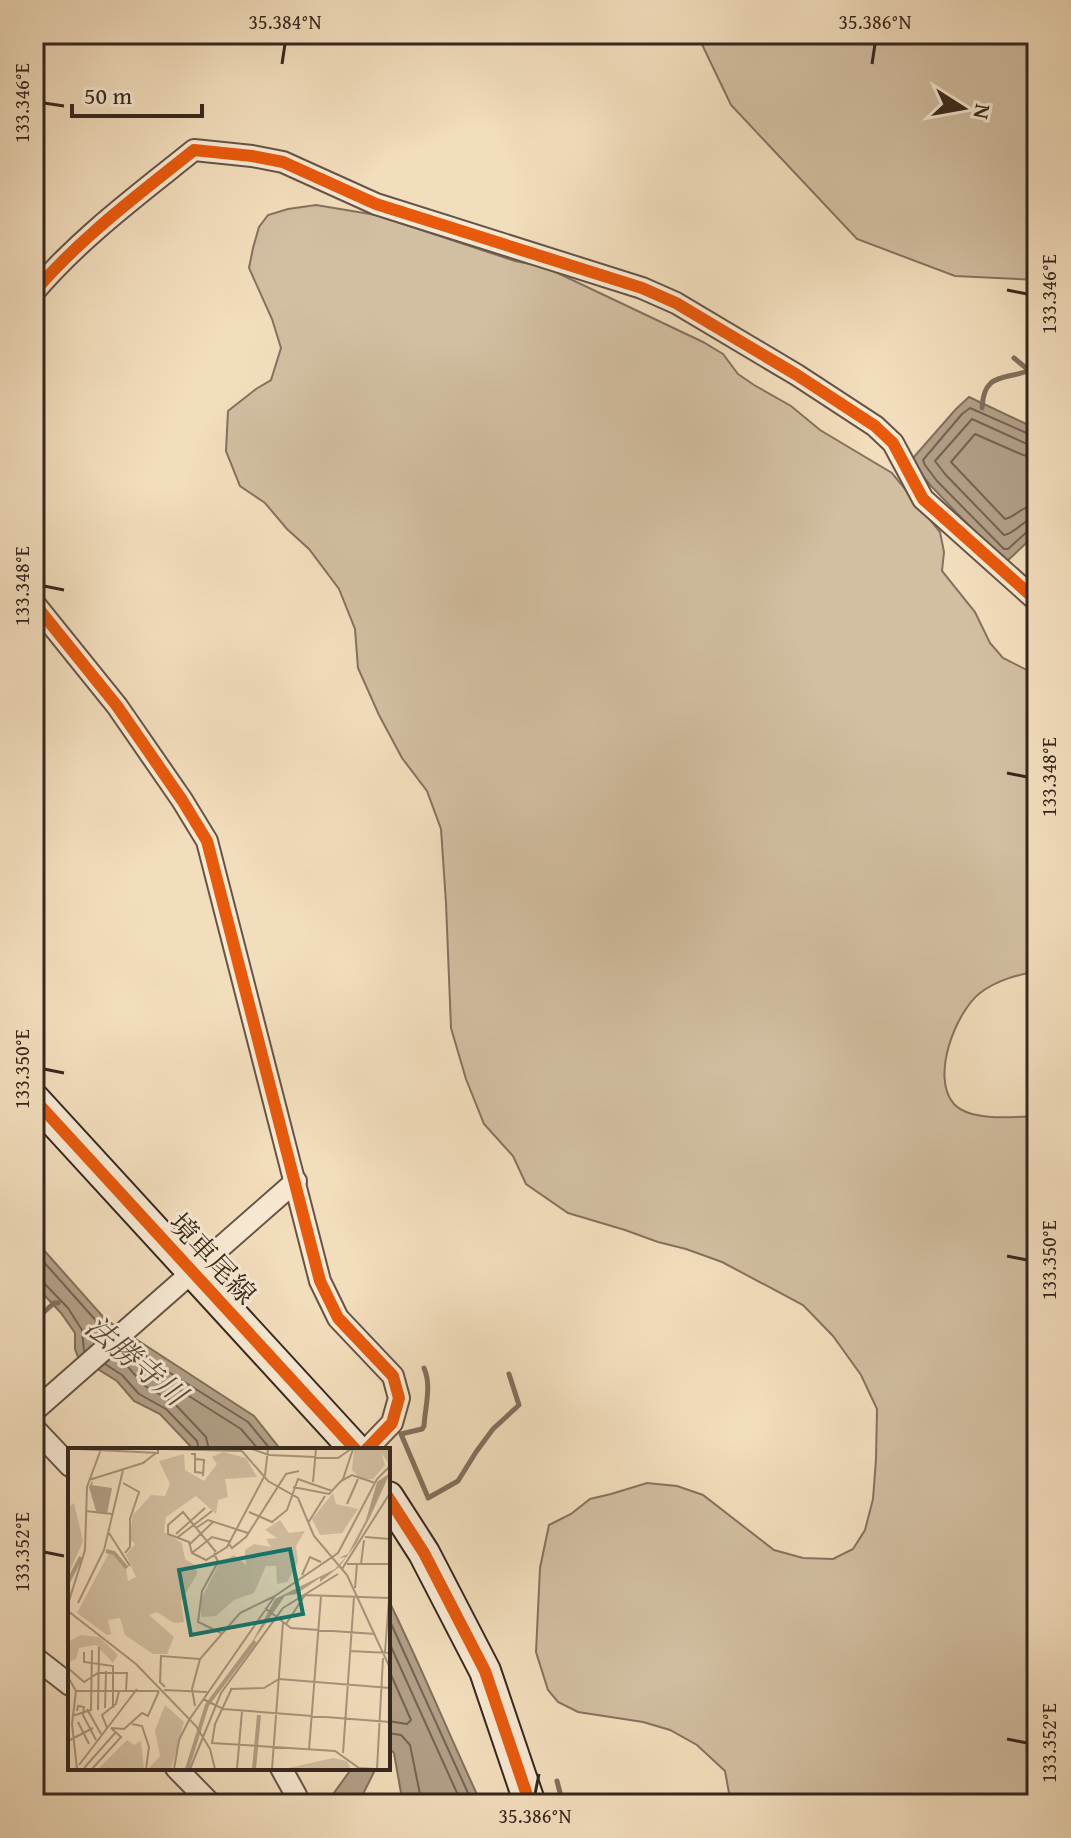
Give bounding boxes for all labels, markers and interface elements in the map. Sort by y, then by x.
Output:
text: 35.384°N [248,7,322,36]
text: 35.386°N [838,7,912,36]
text: 133.346°E [7,63,36,143]
scale bar [72,68,202,118]
north arrow [923,68,1003,148]
text: 50 m [84,78,132,113]
text: N [965,102,1000,122]
text: 133.346°E [1034,254,1063,334]
text: 133.348°E [7,546,36,626]
text: 133.348°E [1034,737,1063,817]
text: 133.350°E [7,1029,36,1109]
street label: 境車尾線 [160,1203,266,1313]
text: 133.350°E [1034,1220,1063,1300]
water label: 法勝寺川 [76,1305,198,1417]
inset map [68,1448,390,1770]
text: 133.352°E [7,1512,36,1592]
text: 133.352°E [1034,1703,1063,1783]
text: 35.386°N [498,1801,572,1830]

